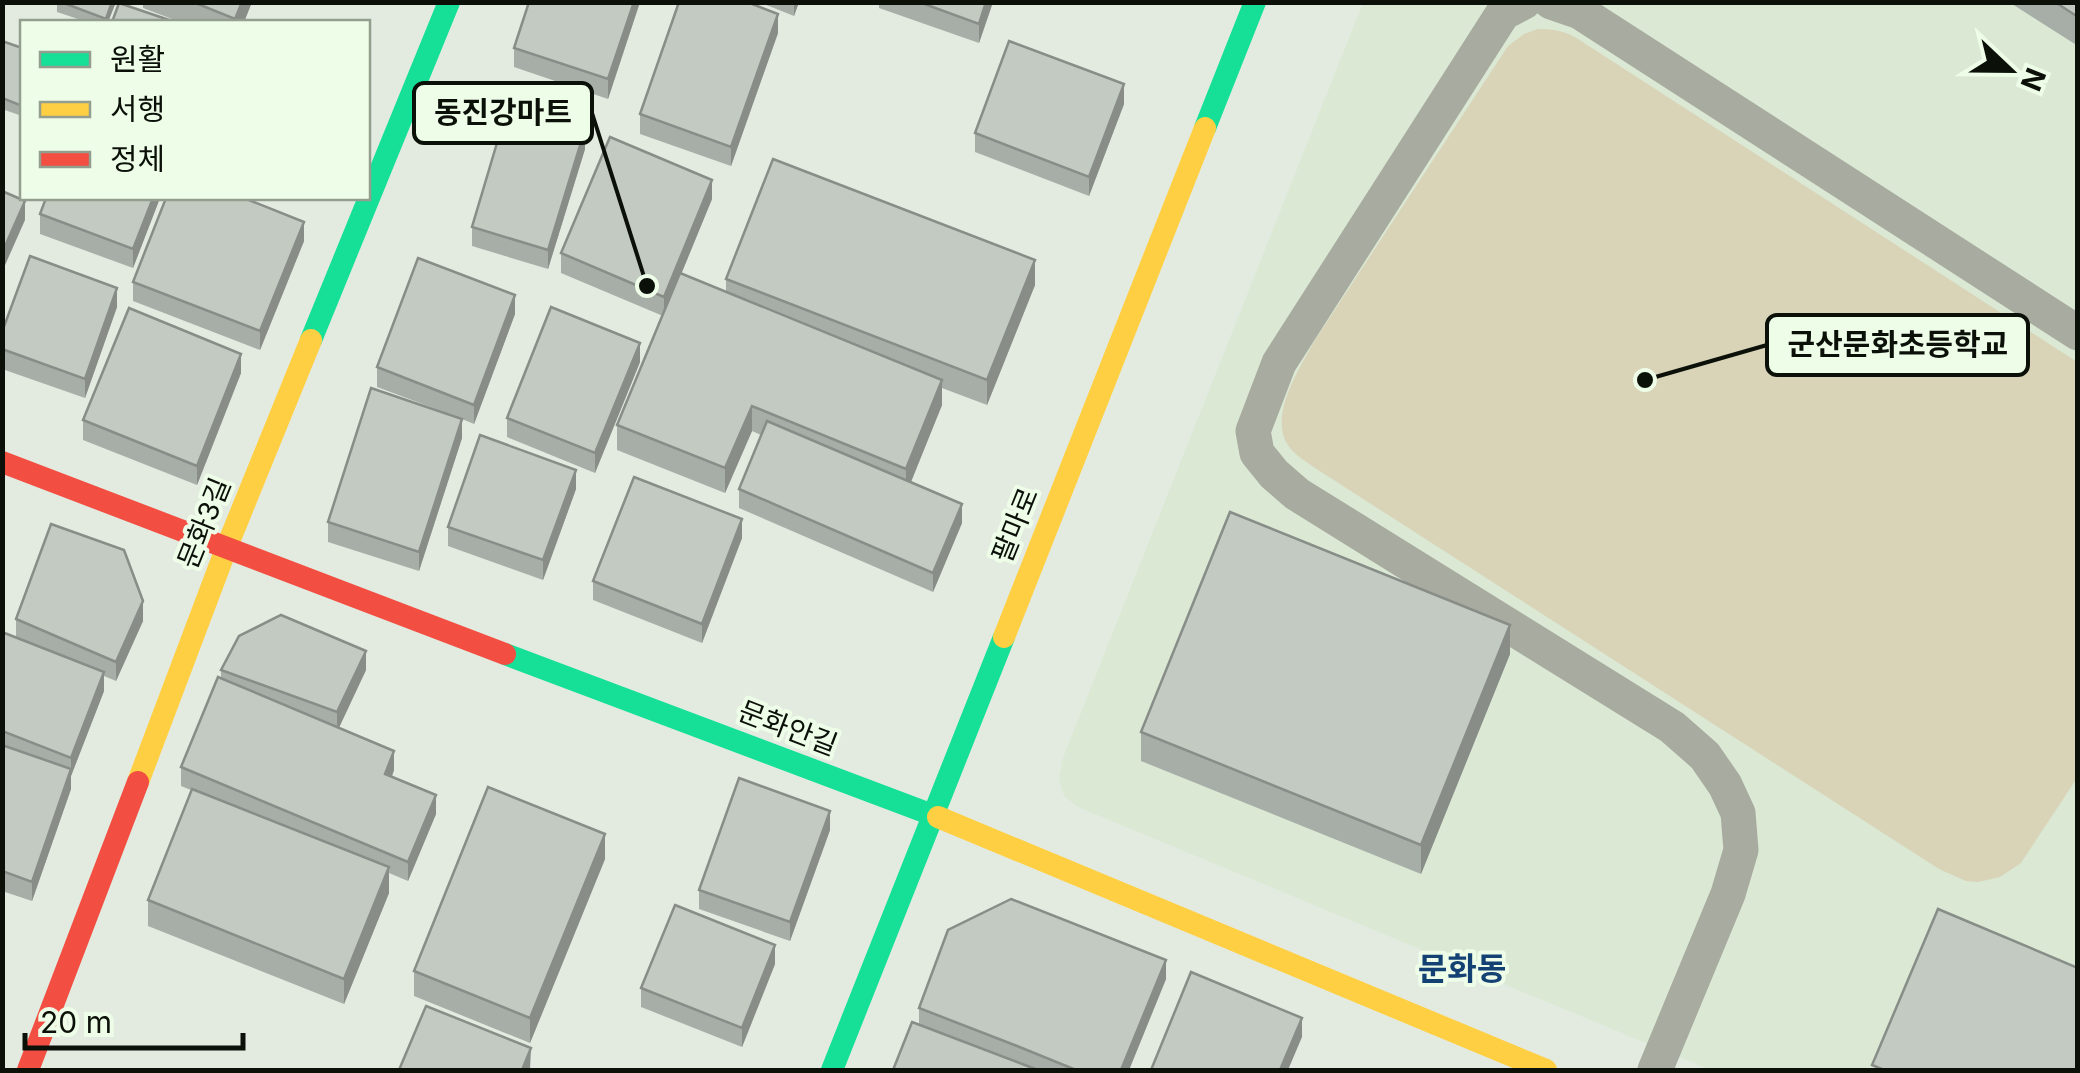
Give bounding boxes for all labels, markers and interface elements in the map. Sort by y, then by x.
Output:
legend [20,20,370,200]
north arrow [1960,20,2060,120]
text: 원활 [110,41,165,77]
text: N [2013,63,2053,96]
callout: 동진강마트 [414,83,592,143]
text: 서행 [110,91,165,127]
text: 동진강마트 [434,94,572,130]
text: 정체 [110,141,165,177]
callout: 군산문화초등학교 [1767,315,2028,375]
text: 군산문화초등학교 [1788,326,2008,362]
street label: 문화3길 [171,473,237,573]
street label: 팔마로 [985,483,1045,567]
street label: 문화안길 [734,694,842,762]
district label: 문화동 [1418,949,1506,988]
scale bar [25,988,242,1050]
text: 20 m [40,1004,112,1040]

